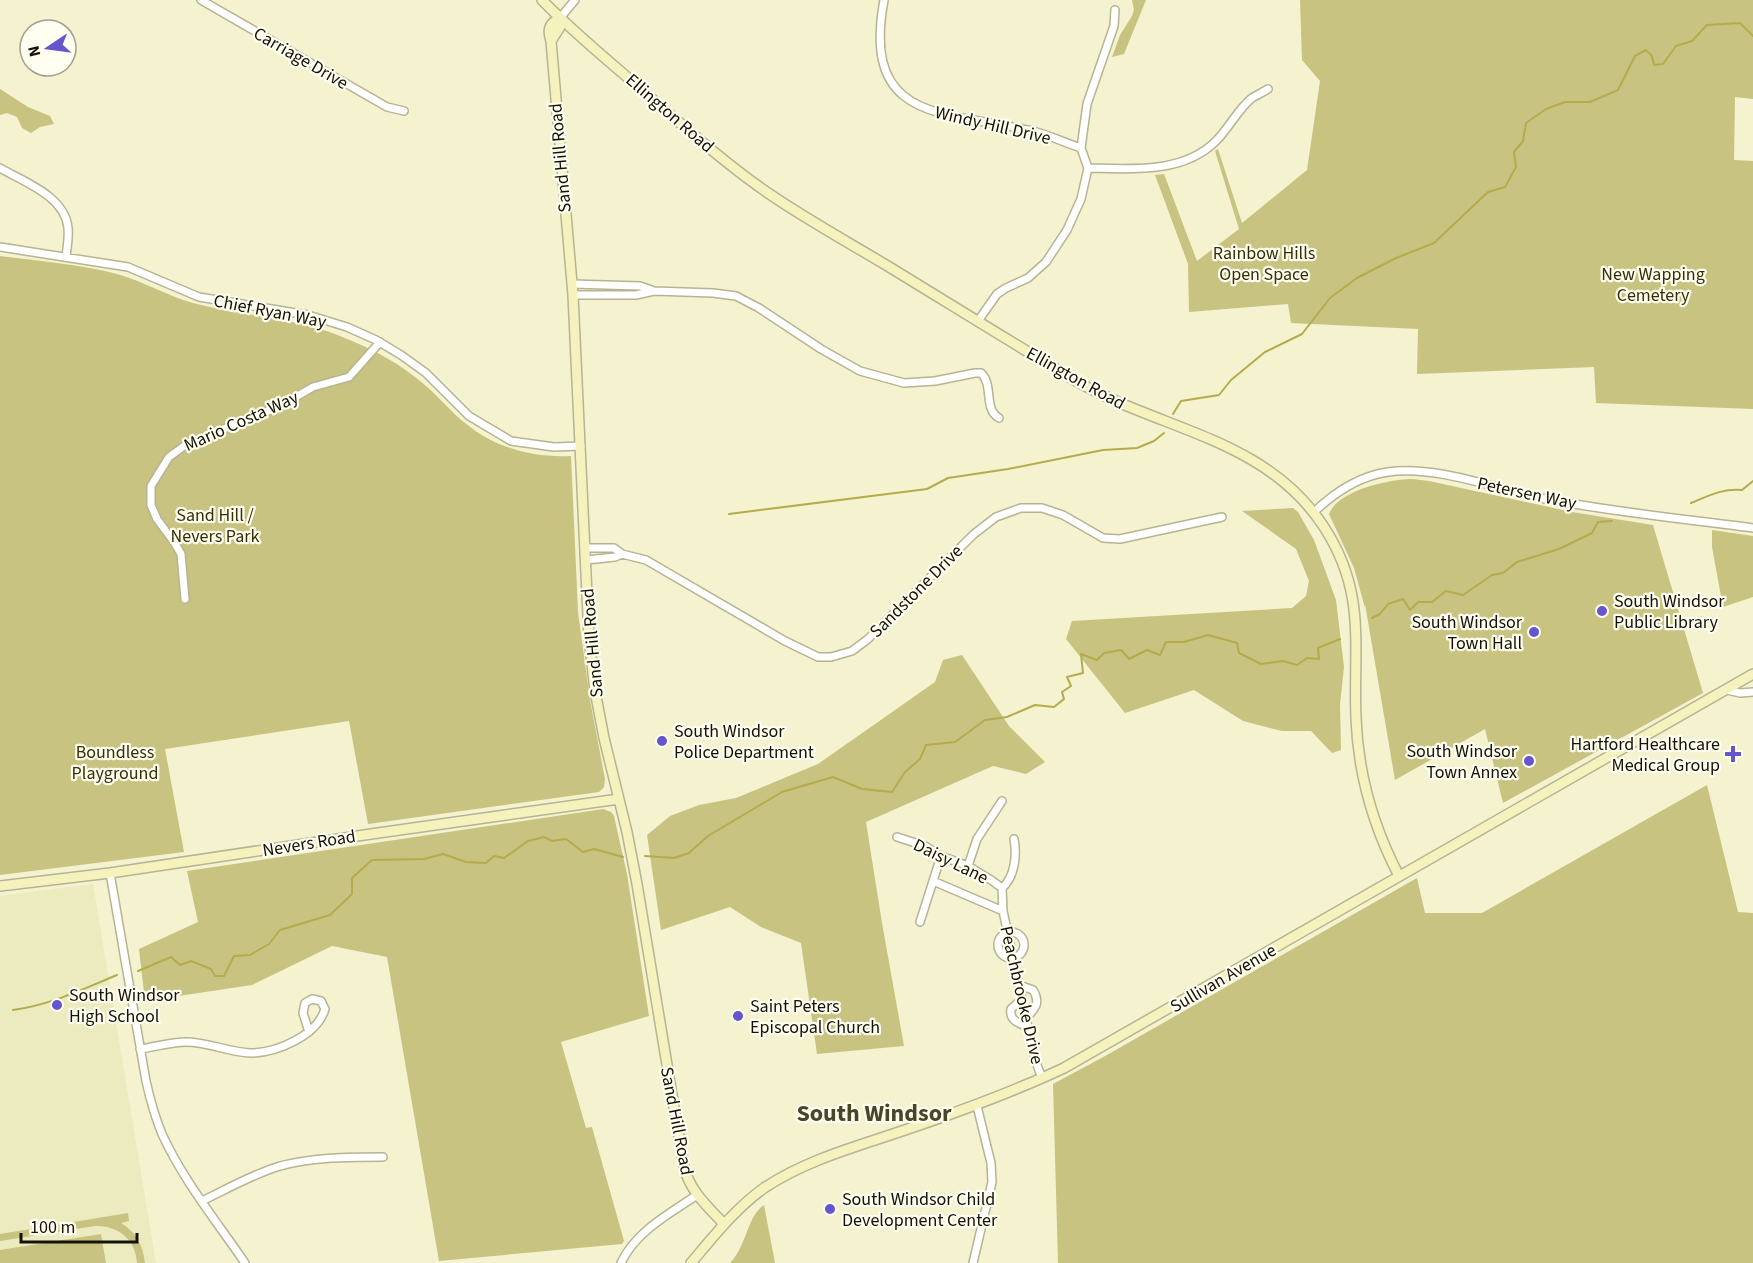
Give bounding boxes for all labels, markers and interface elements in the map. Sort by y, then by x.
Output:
north arrow [18,18,78,78]
street label: Carriage Drive [249,21,353,96]
text: N [22,43,46,59]
street label: Ellington Road [620,68,719,159]
street label: Windy Hill Drive [932,100,1053,151]
street label: Sand Hill Road [543,102,578,214]
park label: Rainbow Hills Open Space [1213,241,1315,287]
park label: New Wapping Cemetery [1601,262,1705,308]
street label: Chief Ryan Way [211,288,329,335]
street label: Ellington Road [1022,341,1130,416]
street label: Mario Costa Way [180,385,303,458]
street label: Petersen Way [1475,471,1579,516]
park label: Sand Hill / Nevers Park [171,503,260,549]
street label: Sandstone Drive [864,539,969,644]
street label: Sand Hill Road [575,587,610,699]
place label: South Windsor Public Library [1614,589,1725,635]
marker: South Windsor Public Library [1595,604,1609,618]
place label: South Windsor Town Hall [1411,610,1523,656]
marker: South Windsor Town Hall [1527,625,1541,639]
place label: South Windsor Police Department [674,719,814,765]
place label: Hartford Healthcare Medical Group [1570,732,1720,778]
marker: South Windsor Police Department [655,734,669,748]
place label: South Windsor Town Annex [1406,739,1518,785]
park label: Boundless Playground [72,740,158,786]
marker: Hartford Healthcare Medical Group [1724,745,1742,763]
marker: South Windsor Town Annex [1522,754,1536,768]
street label: Nevers Road [261,824,357,863]
street label: Daisy Lane [909,833,993,890]
street label: Peachbrooke Drive [993,924,1050,1067]
street label: Sullivan Avenue [1165,938,1281,1019]
place label: South Windsor High School [69,983,180,1029]
place label: Saint Peters Episcopal Church [750,994,880,1040]
marker: South Windsor High School [50,998,64,1012]
marker: Saint Peters Episcopal Church [731,1009,745,1023]
street label: Sand Hill Road [654,1065,699,1177]
district label: South Windsor [796,1096,952,1131]
place label: South Windsor Child Development Center [842,1187,998,1233]
marker: South Windsor Child Development Center [823,1202,837,1216]
scale bar [21,1206,136,1244]
text: 100 m [30,1215,75,1240]

